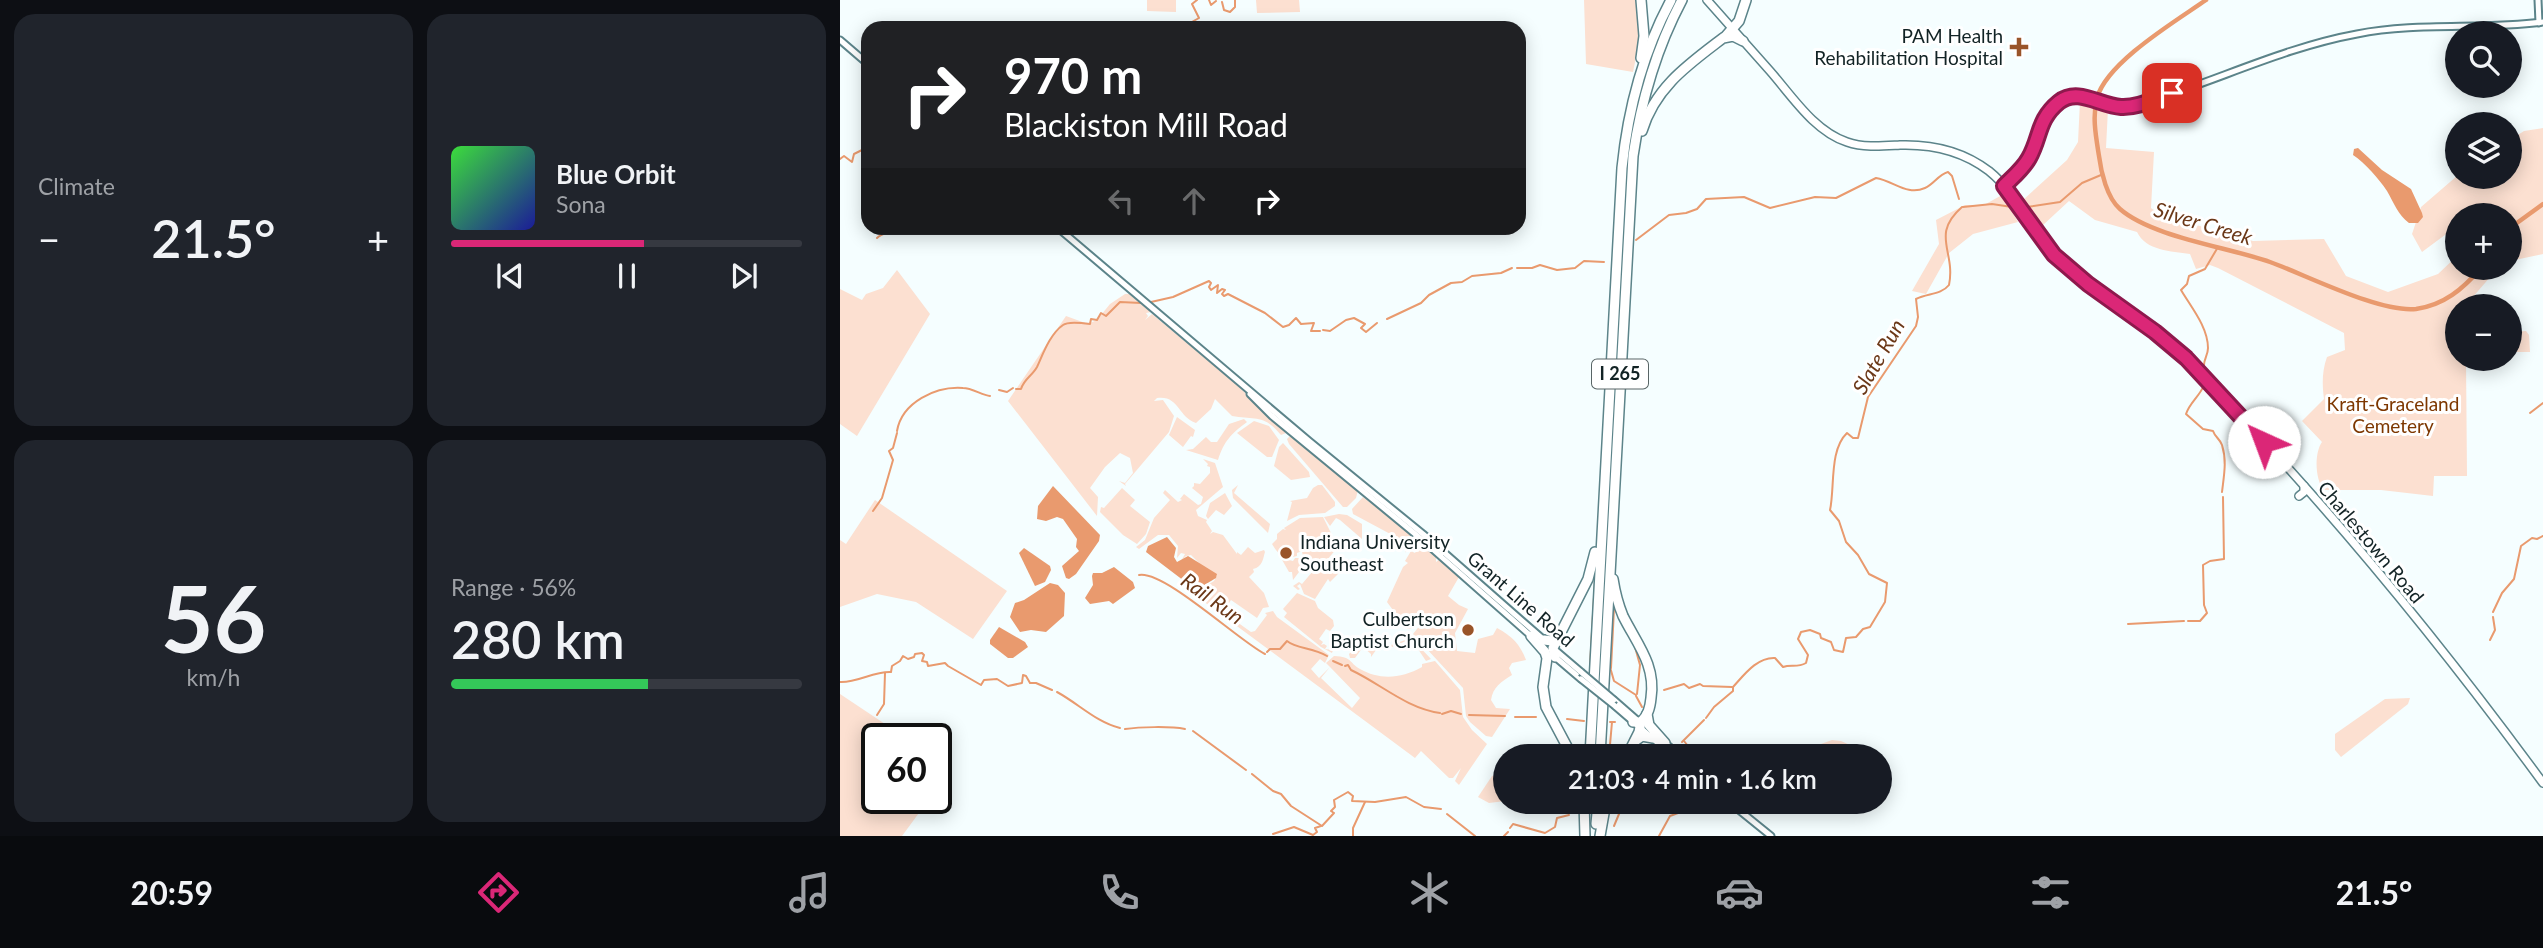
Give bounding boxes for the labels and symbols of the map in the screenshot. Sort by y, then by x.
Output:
place label: PAM Health Rehabilitation Hospital [1814,24,2003,69]
marker: PAM Health Rehabilitation Hospital [2009,37,2029,57]
pin [2142,63,2202,123]
water label: Silver Creek [2151,196,2257,250]
water label: Slate Run [1846,314,1909,398]
road number: I 265 [1592,360,1648,388]
park label: Kraft-Graceland Cemetery [2327,392,2459,437]
position arrow [2227,405,2301,479]
street label: Charlestown Road [2314,476,2429,607]
place label: Indiana University Southeast [1300,530,1450,575]
marker: Indiana University Southeast [1278,545,1294,561]
street label: Grant Line Road [1463,546,1579,651]
water label: Rail Run [1177,567,1249,629]
place label: Culbertson Baptist Church [1330,607,1454,652]
marker: Culbertson Baptist Church [1460,622,1476,638]
speed limit sign: 60 [861,723,952,814]

